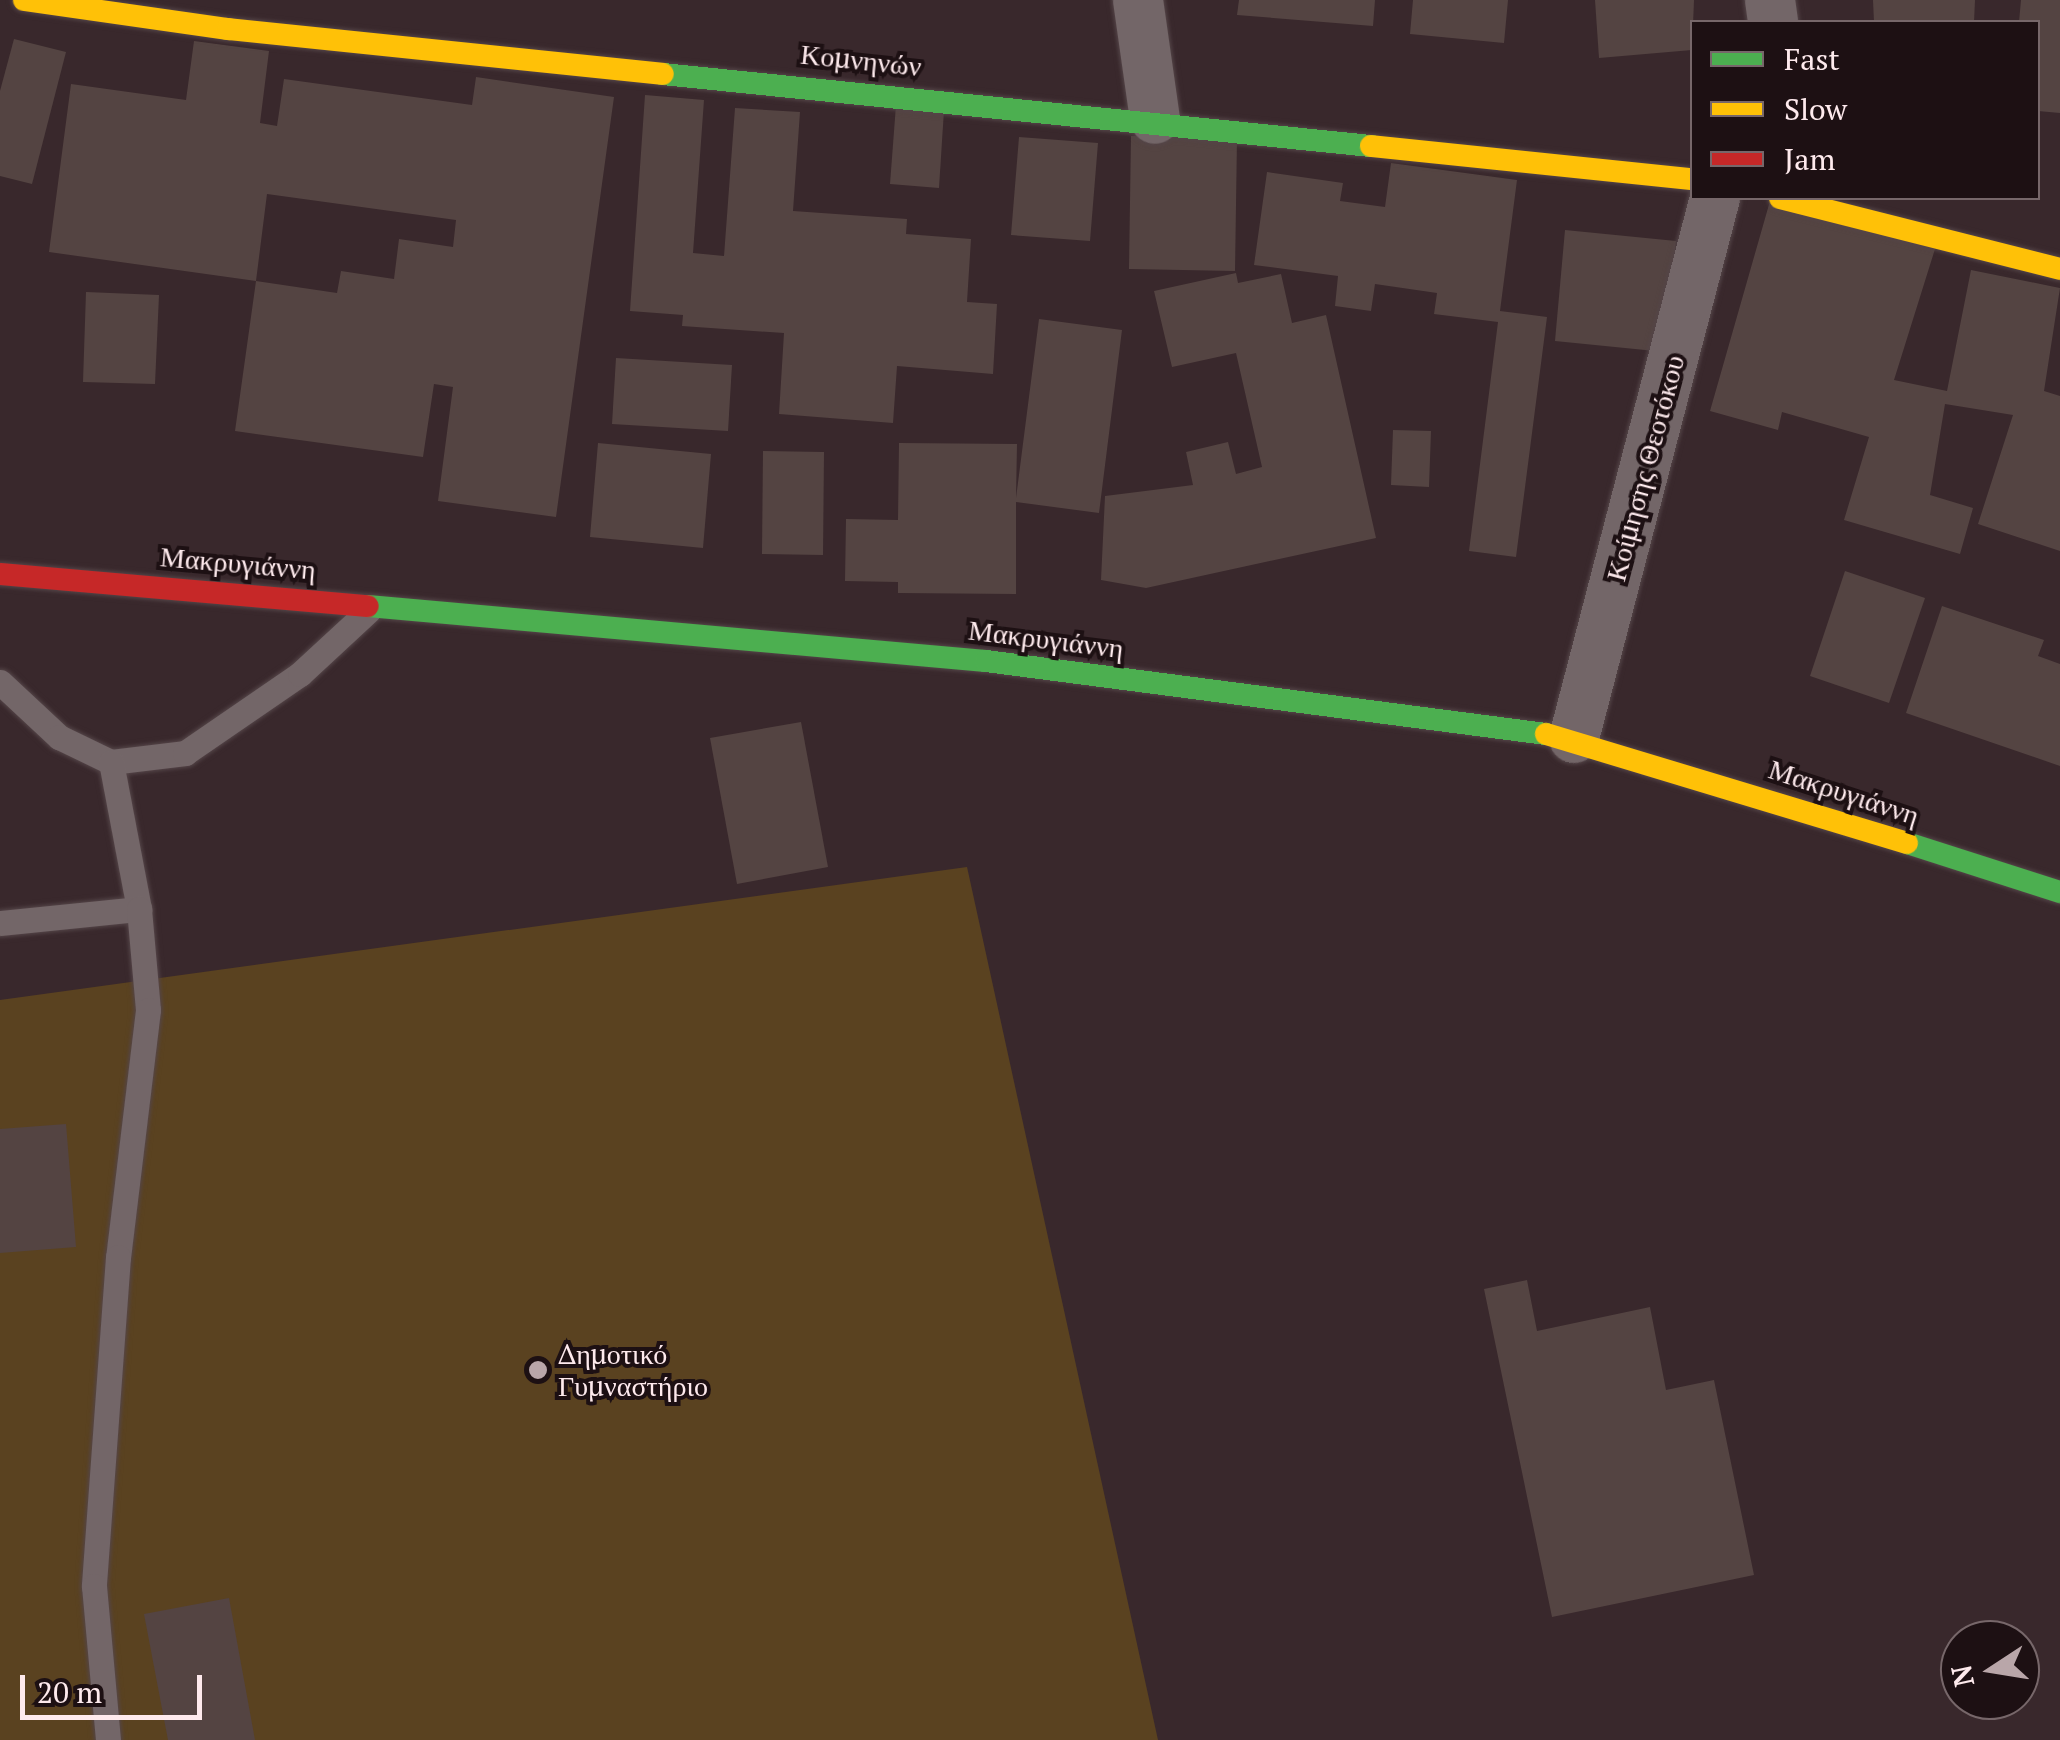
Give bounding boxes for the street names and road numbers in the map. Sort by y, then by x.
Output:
street label: Κομνηνών [799,37,923,83]
street label: Κοίμησης Θεοτόκου [1599,351,1691,585]
street label: Μακρυγιάννη [159,539,317,587]
street label: Μακρυγιάννη [967,613,1125,665]
street label: Μακρυγιάννη [1765,752,1923,832]

